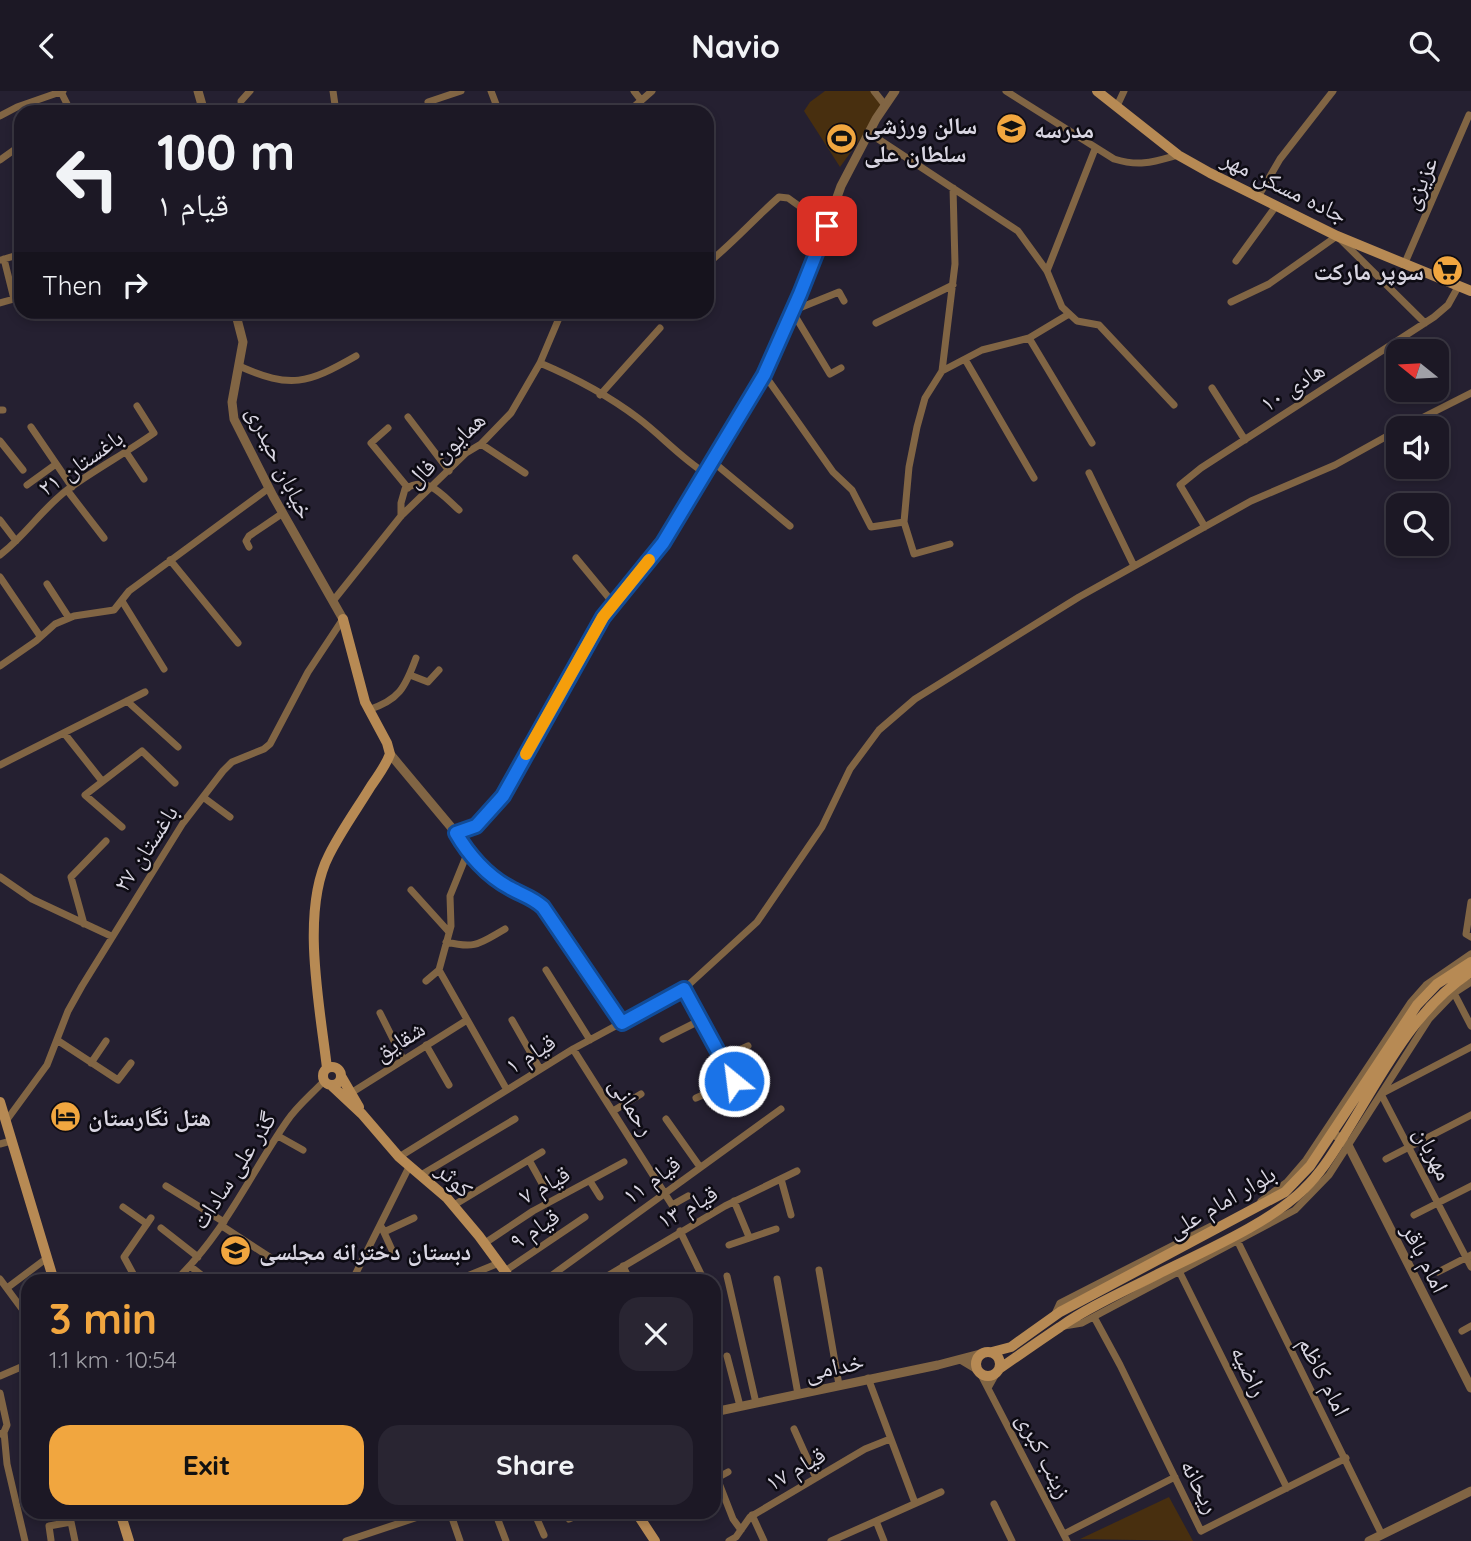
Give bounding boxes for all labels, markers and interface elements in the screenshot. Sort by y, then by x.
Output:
text: Navio [691,26,780,66]
icon: back [28,27,66,65]
icon: search [1405,27,1443,65]
place label: سالن ورزشی سلطان علی [864,110,977,168]
school or university icon: مدرسه [994,112,1028,146]
place label: مدرسه [1034,114,1094,144]
text: 100 m [157,121,295,182]
sports icon: سالن ورزشی سلطان علی [824,122,858,156]
icon: left [42,133,133,224]
street label: جاده مسکن مهر [1216,142,1353,229]
street label: عزیزی [1395,152,1443,214]
text: قیام ۱ [157,184,229,224]
pin [797,196,857,256]
icon: arrive [808,207,846,245]
supermarket icon: سوپر مارکت [1430,254,1464,288]
place label: سوپر مارکت [1314,256,1424,286]
icon: right [116,266,154,304]
text: Then [42,269,102,302]
north arrow [1386,339,1449,403]
map controls [1386,339,1449,556]
street label: هادی ۱۰ [1254,354,1330,418]
street label: خیابان حیدری [241,400,321,524]
street label: همایون فال [399,404,491,494]
button: sound [1386,416,1449,479]
street label: باغستان ۲۱ [31,422,129,502]
button: search [1386,493,1449,556]
street label: باغستان ۲۷ [106,799,184,897]
street label: شقایق [368,1013,430,1067]
street label: قیام ۱ [499,1026,562,1082]
position arrow [697,1044,771,1118]
street label: رحمانی [603,1071,663,1141]
hotel icon: هتل نگارستان [48,1100,82,1134]
place label: هتل نگارستان [88,1102,211,1132]
street label: گذر علی سادات [184,1106,282,1234]
street label: مهربان [1408,1121,1460,1185]
street label: قیام ۱۱ [616,1148,687,1212]
street label: کوثر [430,1154,480,1203]
street label: قیام ۷ [513,1158,576,1212]
street label: بلوار امام علی [1161,1158,1282,1246]
street label: قیام ۱۳ [651,1177,724,1237]
street label: قیام ۹ [503,1201,566,1257]
street label: امام باقر [1394,1218,1456,1298]
school or university icon: دبستان دخترانه مجلسی [219,1234,253,1268]
place label: دبستان دخترانه مجلسی [259,1236,471,1266]
text: 3 min [49,1292,157,1345]
button: close [619,1297,693,1371]
street label: امام کاظم [1290,1331,1358,1422]
street label: راضیه [1225,1340,1275,1402]
text: 1.1 km · 10:54 [49,1345,177,1374]
street label: خدامی [802,1345,866,1387]
street label: زینب کبری [1011,1407,1079,1503]
button: Exit [49,1425,364,1505]
button: Share [378,1425,693,1505]
street label: قیام ۱۷ [760,1439,831,1499]
street label: ریحانه [1175,1454,1227,1518]

